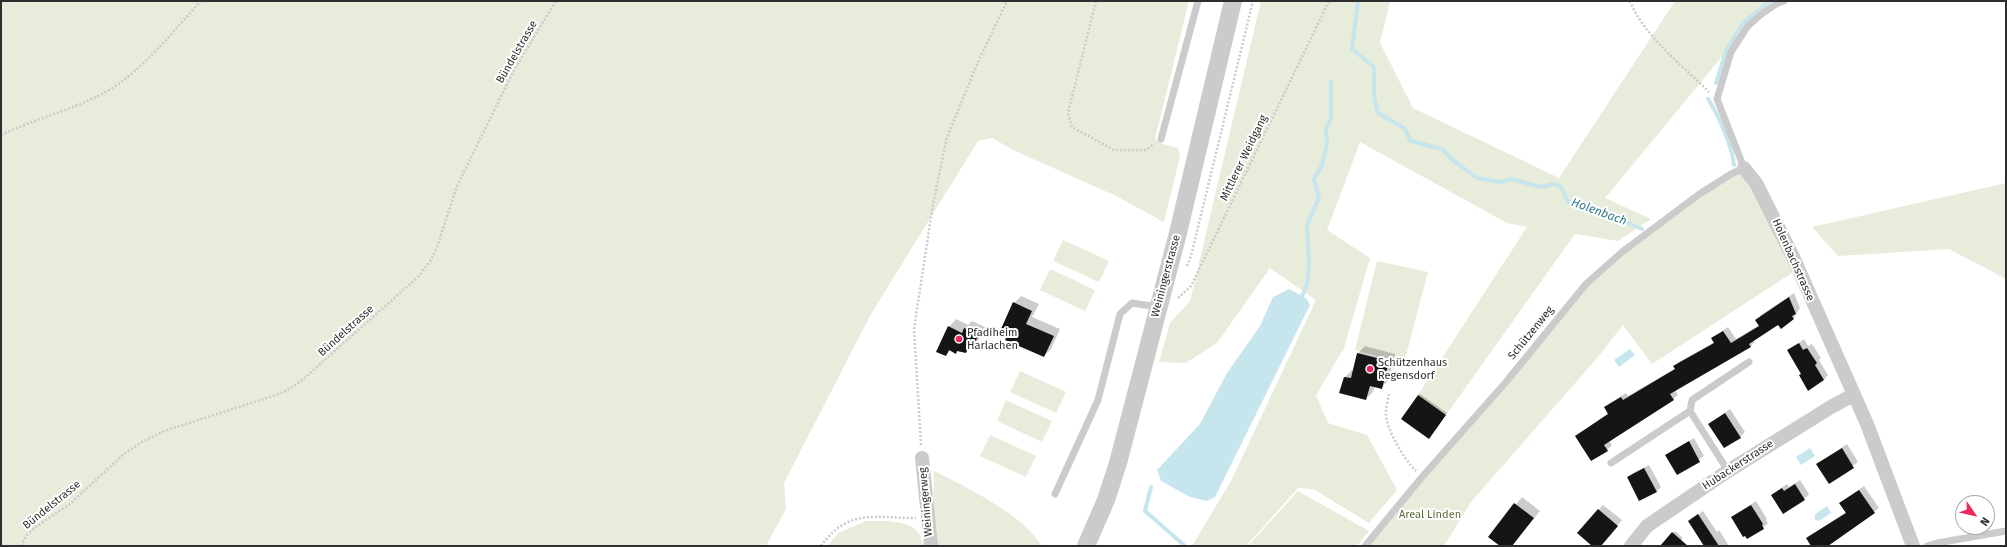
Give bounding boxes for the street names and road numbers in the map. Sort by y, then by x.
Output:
street label: Bündelstrasse [494,18,540,86]
street label: Mittlerer Weidgang [1217,113,1271,203]
street label: Holenbachstrasse [1769,217,1817,303]
street label: Weiningerstrasse [1149,233,1183,319]
street label: Bündelstrasse [315,303,377,359]
street label: Schützenweg [1505,304,1557,362]
street label: Hubackerstrasse [1700,437,1776,493]
street label: Weiningerweg [916,467,936,537]
street label: Bündelstrasse [21,478,83,532]

